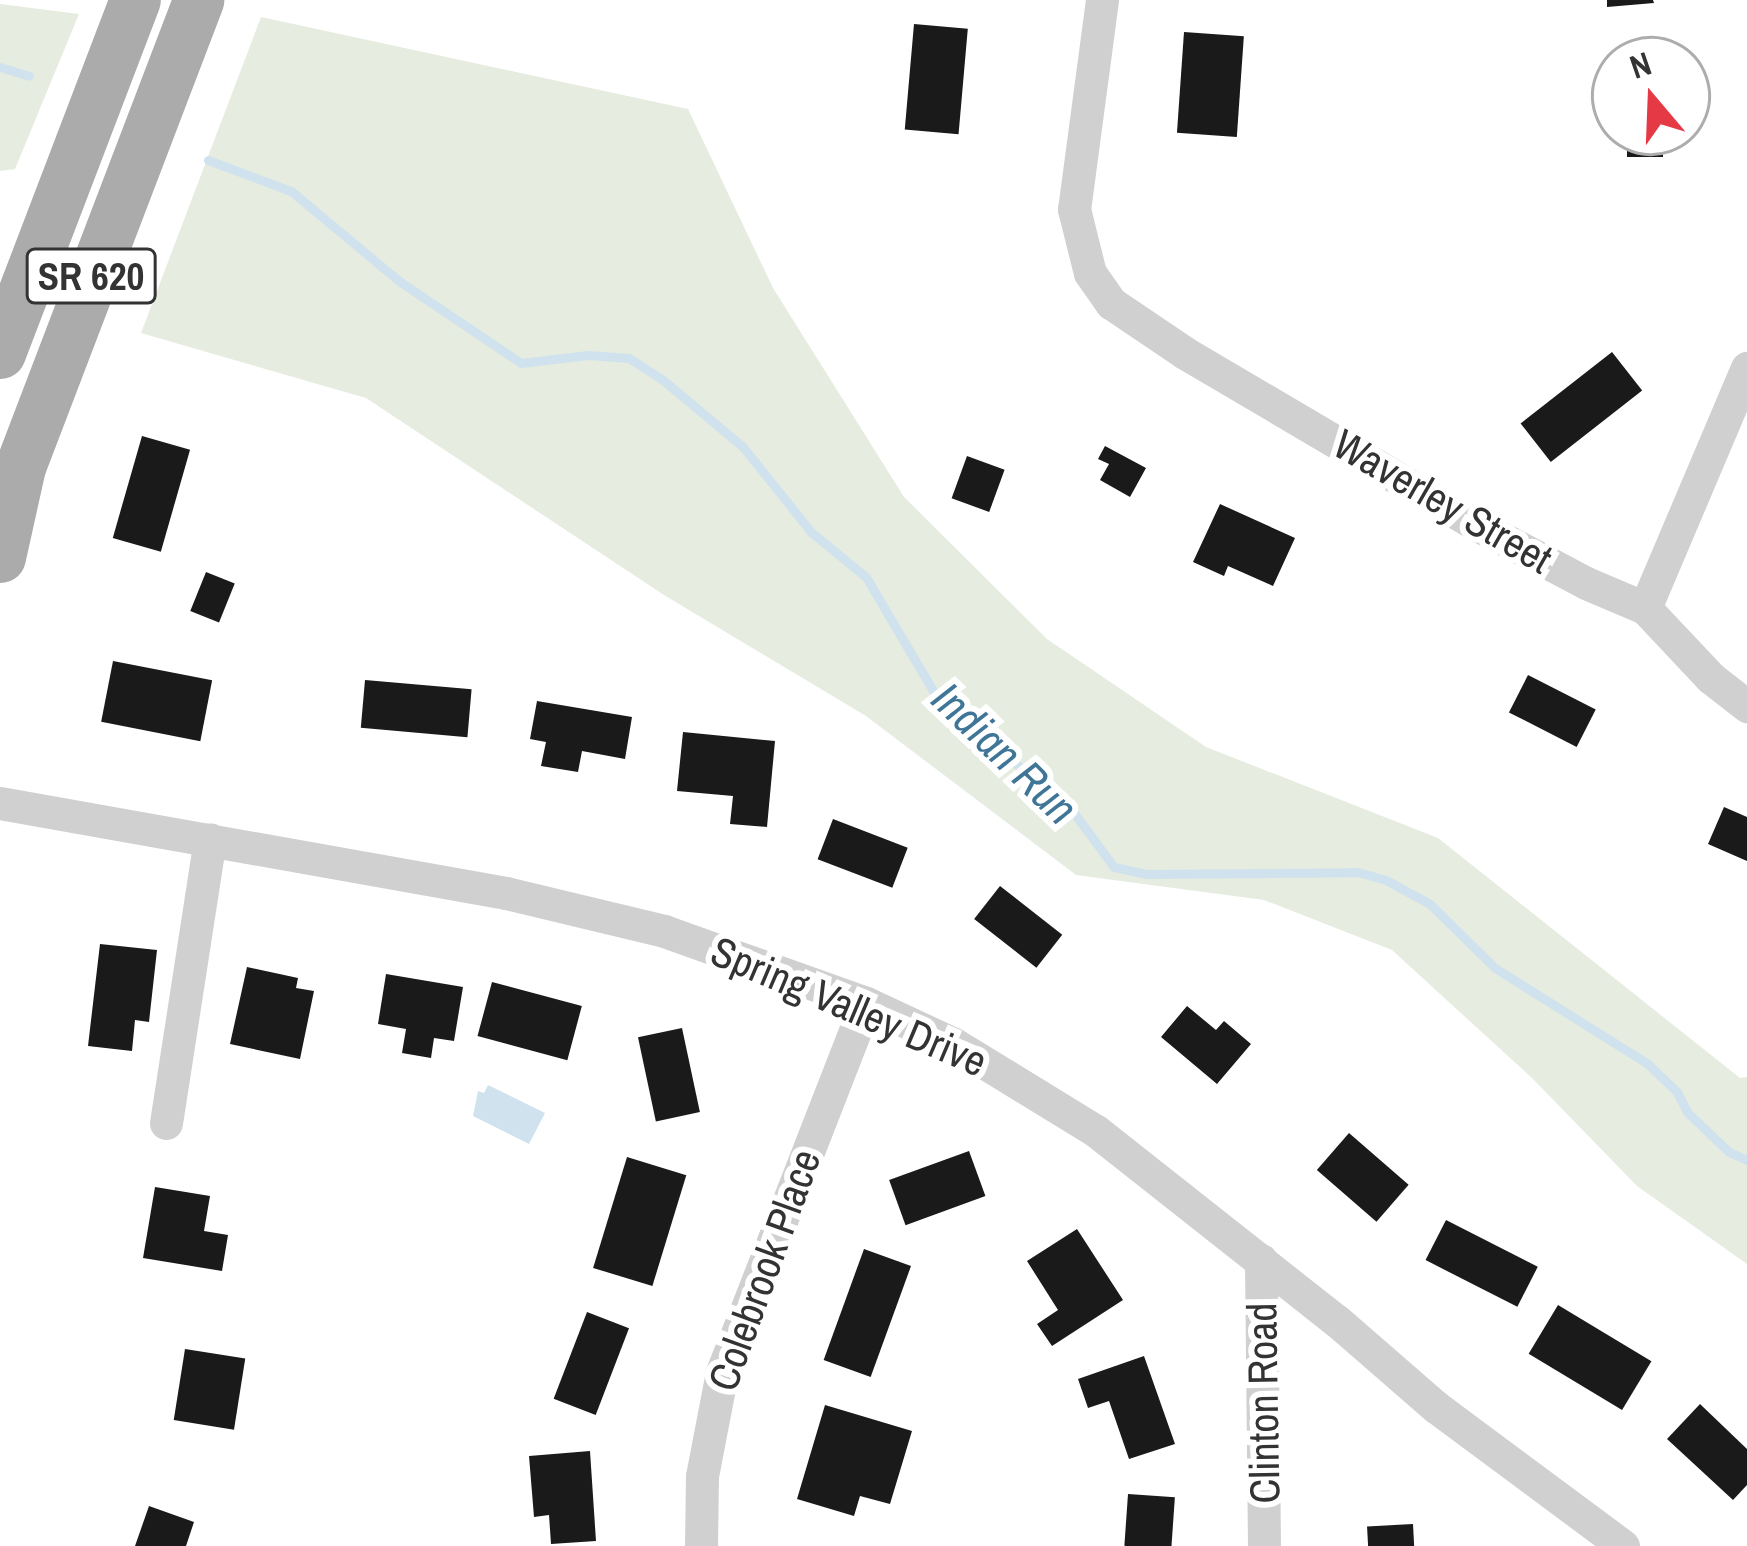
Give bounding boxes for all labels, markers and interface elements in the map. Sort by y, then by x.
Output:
north arrow [1591,36,1711,156]
text: N [1624,41,1657,89]
road number: SR 620 [25,243,157,309]
street label: Waverley Street [1325,418,1561,584]
water label: Indian Run [921,671,1089,835]
street label: Spring Valley Drive [704,925,994,1087]
street label: Colebrook Place [697,1143,831,1397]
street label: Clinton Road [1236,1302,1290,1504]

